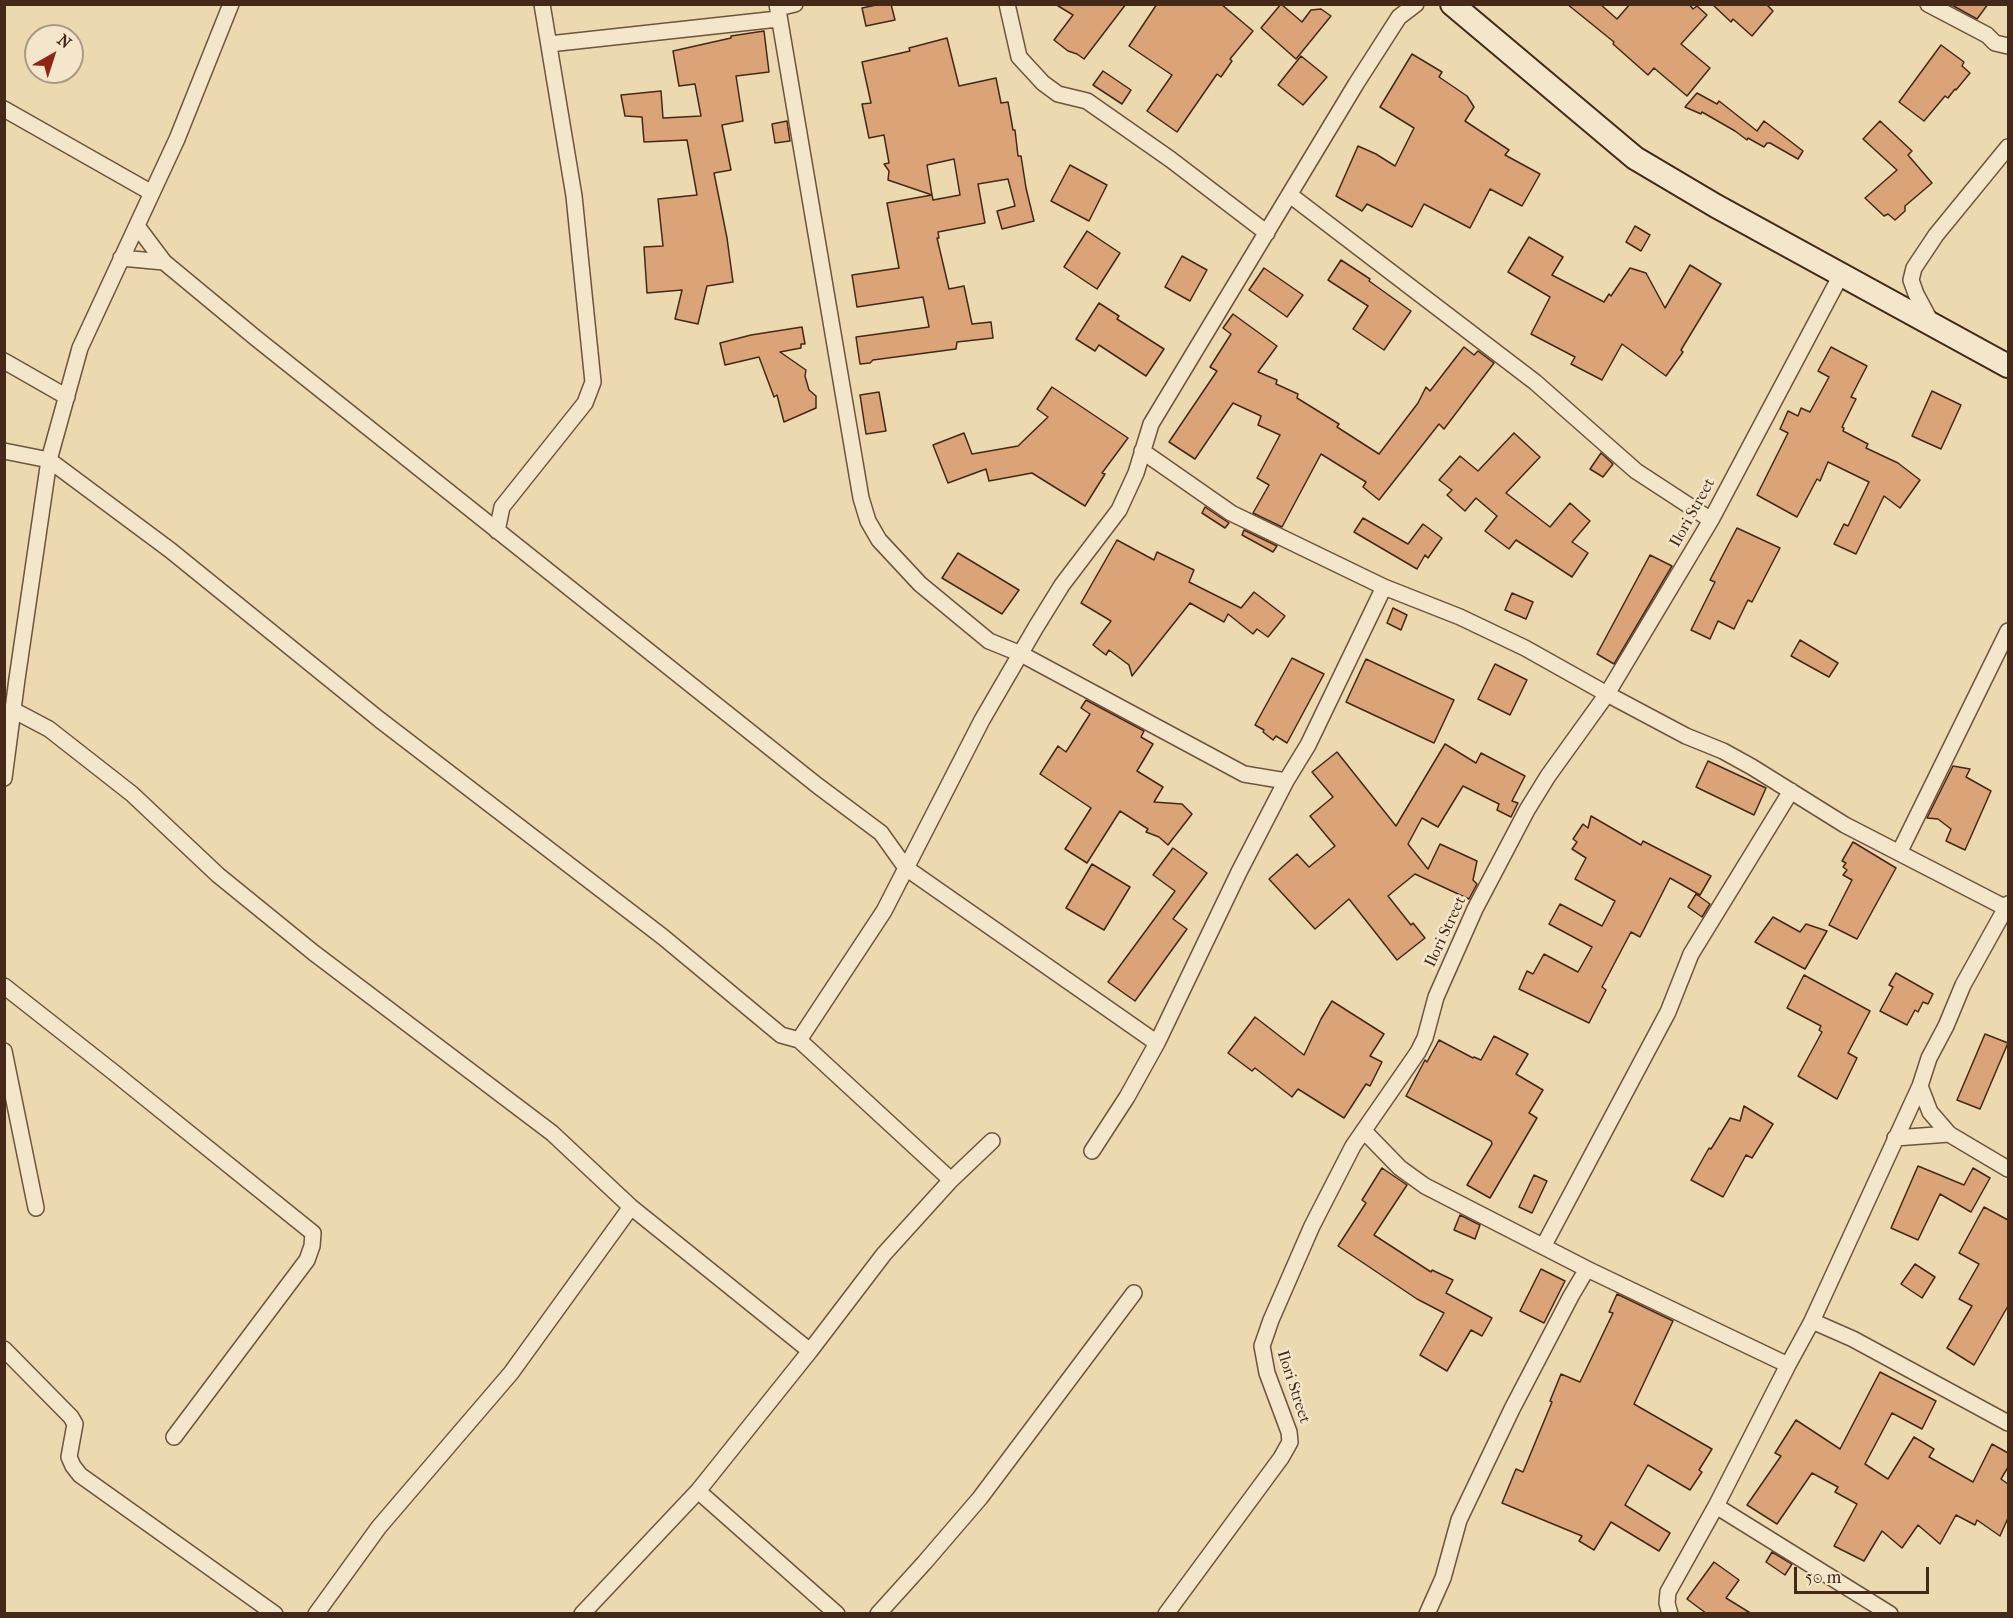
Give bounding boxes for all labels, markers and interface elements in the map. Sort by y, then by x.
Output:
north arrow [24,24,84,84]
text: N [54,30,75,52]
street label: Ilori Street [1666,475,1720,551]
street label: Ilori Street [1421,894,1471,970]
street label: Ilori Street [1272,1348,1314,1426]
scale bar [1797,1555,1932,1593]
text: 50 m [1805,1567,1841,1588]

